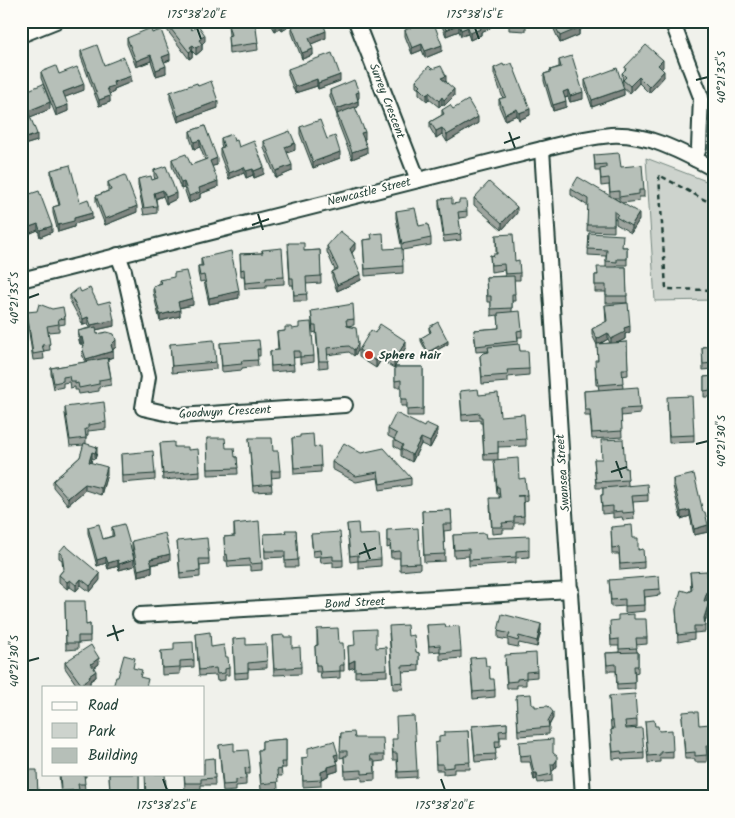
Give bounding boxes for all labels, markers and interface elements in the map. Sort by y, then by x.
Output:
text: 175°38'20"E [167,5,228,24]
text: 175°38'15"E [447,5,504,24]
text: 40°21'35"S [712,50,731,103]
street label: Surrey Crescent [364,61,410,142]
street label: Newcastle Street [325,172,413,212]
text: 40°21'35"S [5,271,24,324]
place label: Sphere Hair [379,346,442,365]
marker: Sphere Hair [363,349,375,361]
street label: Goodwyn Crescent [178,400,272,424]
text: 40°21'30"S [712,414,731,467]
street label: Swansea Street [551,433,575,512]
street label: Bond Street [324,592,386,614]
text: 40°21'30"S [5,634,24,687]
legend [42,686,205,776]
text: Road [88,694,119,718]
text: Park [88,720,116,744]
text: Building [88,744,138,768]
text: 175°38'25"E [137,796,198,815]
text: 175°38'20"E [415,796,476,815]

